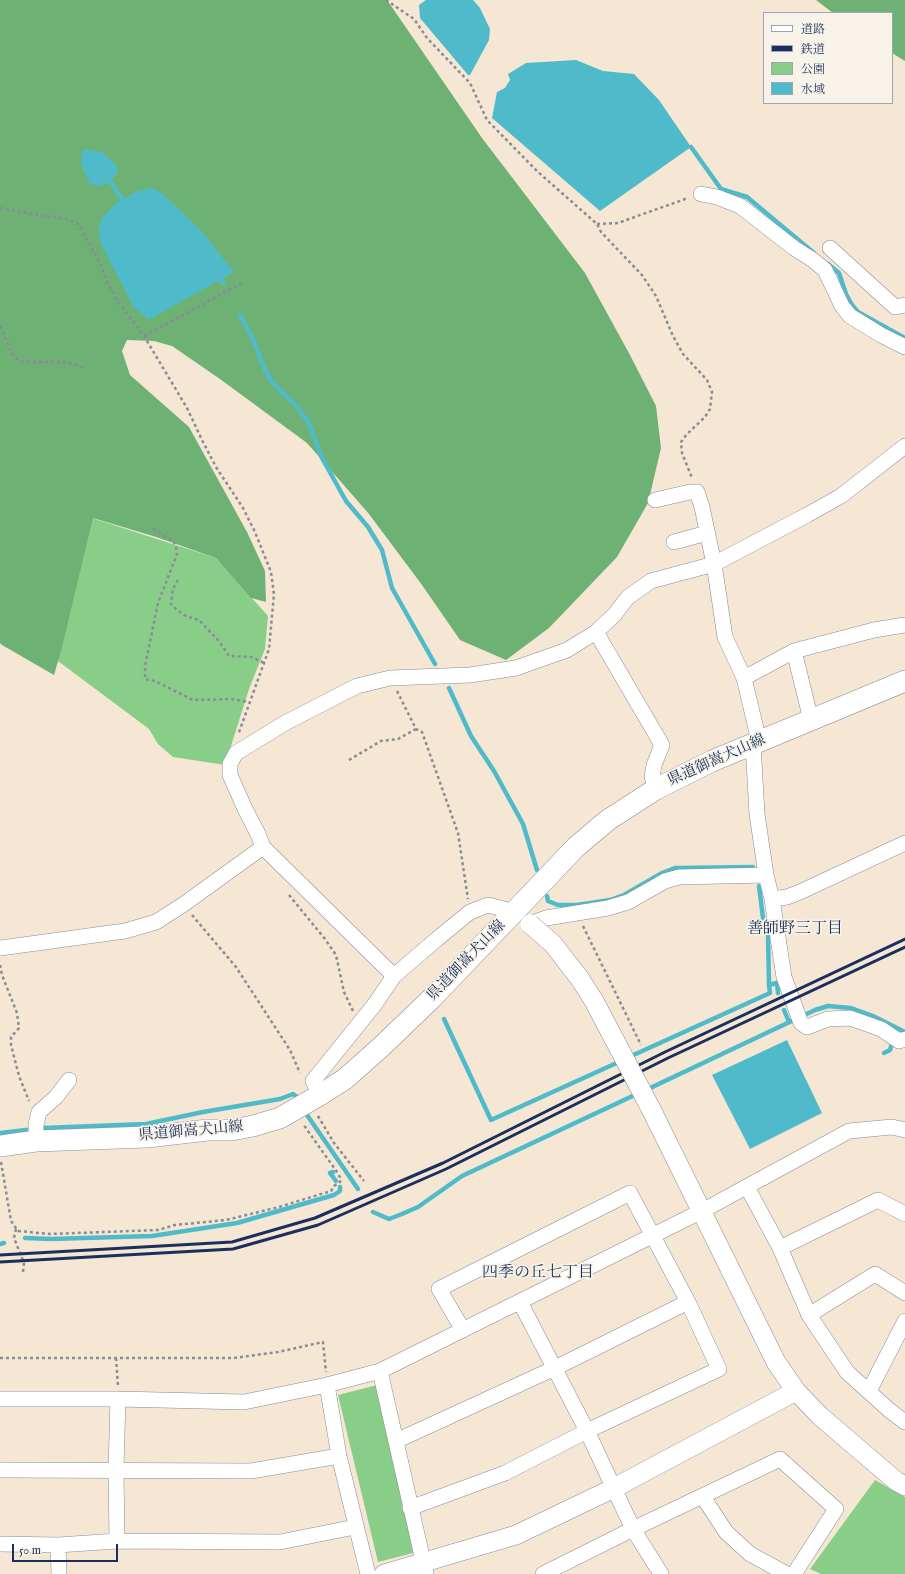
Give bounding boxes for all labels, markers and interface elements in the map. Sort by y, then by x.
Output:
legend [763,12,893,104]
text: 道路 [801,22,825,37]
text: 鉄道 [801,42,825,57]
text: 公園 [801,62,825,77]
text: 水域 [801,82,825,97]
street label: 県道御嵩犬山線 [665,731,769,791]
street label: 県道御嵩犬山線 [424,917,510,1005]
district label: 善師野三丁目 [747,920,843,940]
street label: 県道御嵩犬山線 [138,1118,244,1146]
district label: 四季の丘七丁目 [482,1264,594,1284]
scale bar [14,1536,120,1562]
text: 50 m [19,1543,41,1558]

